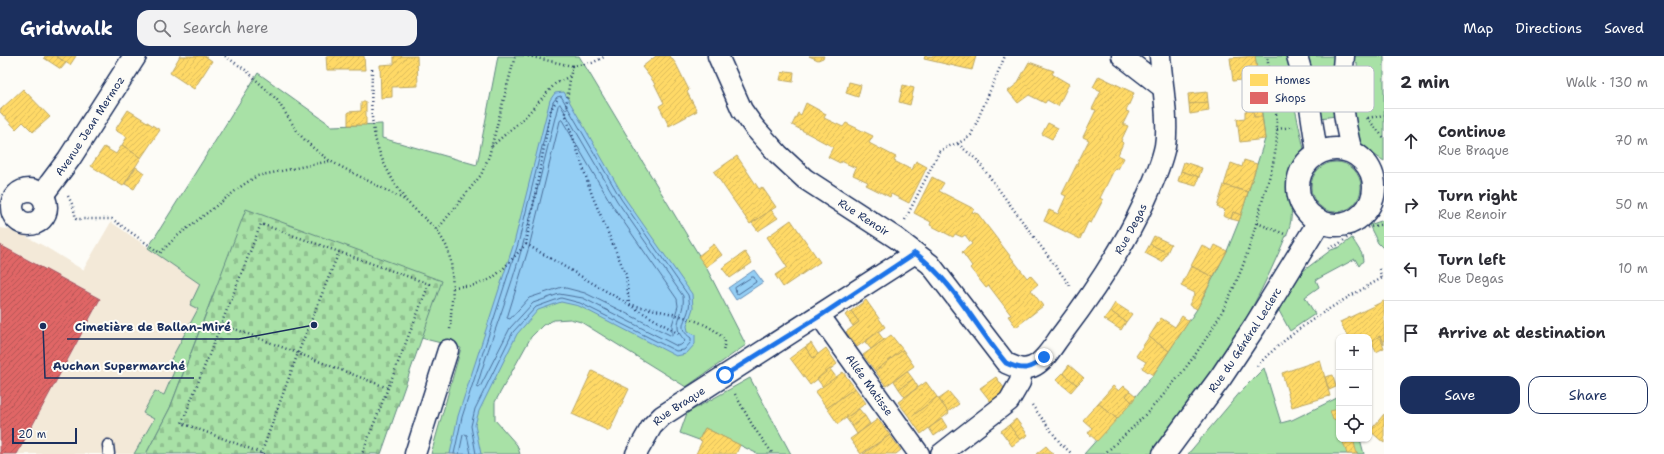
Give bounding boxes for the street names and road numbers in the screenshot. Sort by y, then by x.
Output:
street label: Avenue Jean Mermoz [52,73,128,179]
street label: Rue Renoir [835,195,892,240]
street label: Rue Degas [1111,201,1151,257]
street label: Rue du Général Leclerc [1205,284,1285,396]
street label: Allée Matisse [842,352,896,419]
street label: Rue Braque [650,383,708,429]

